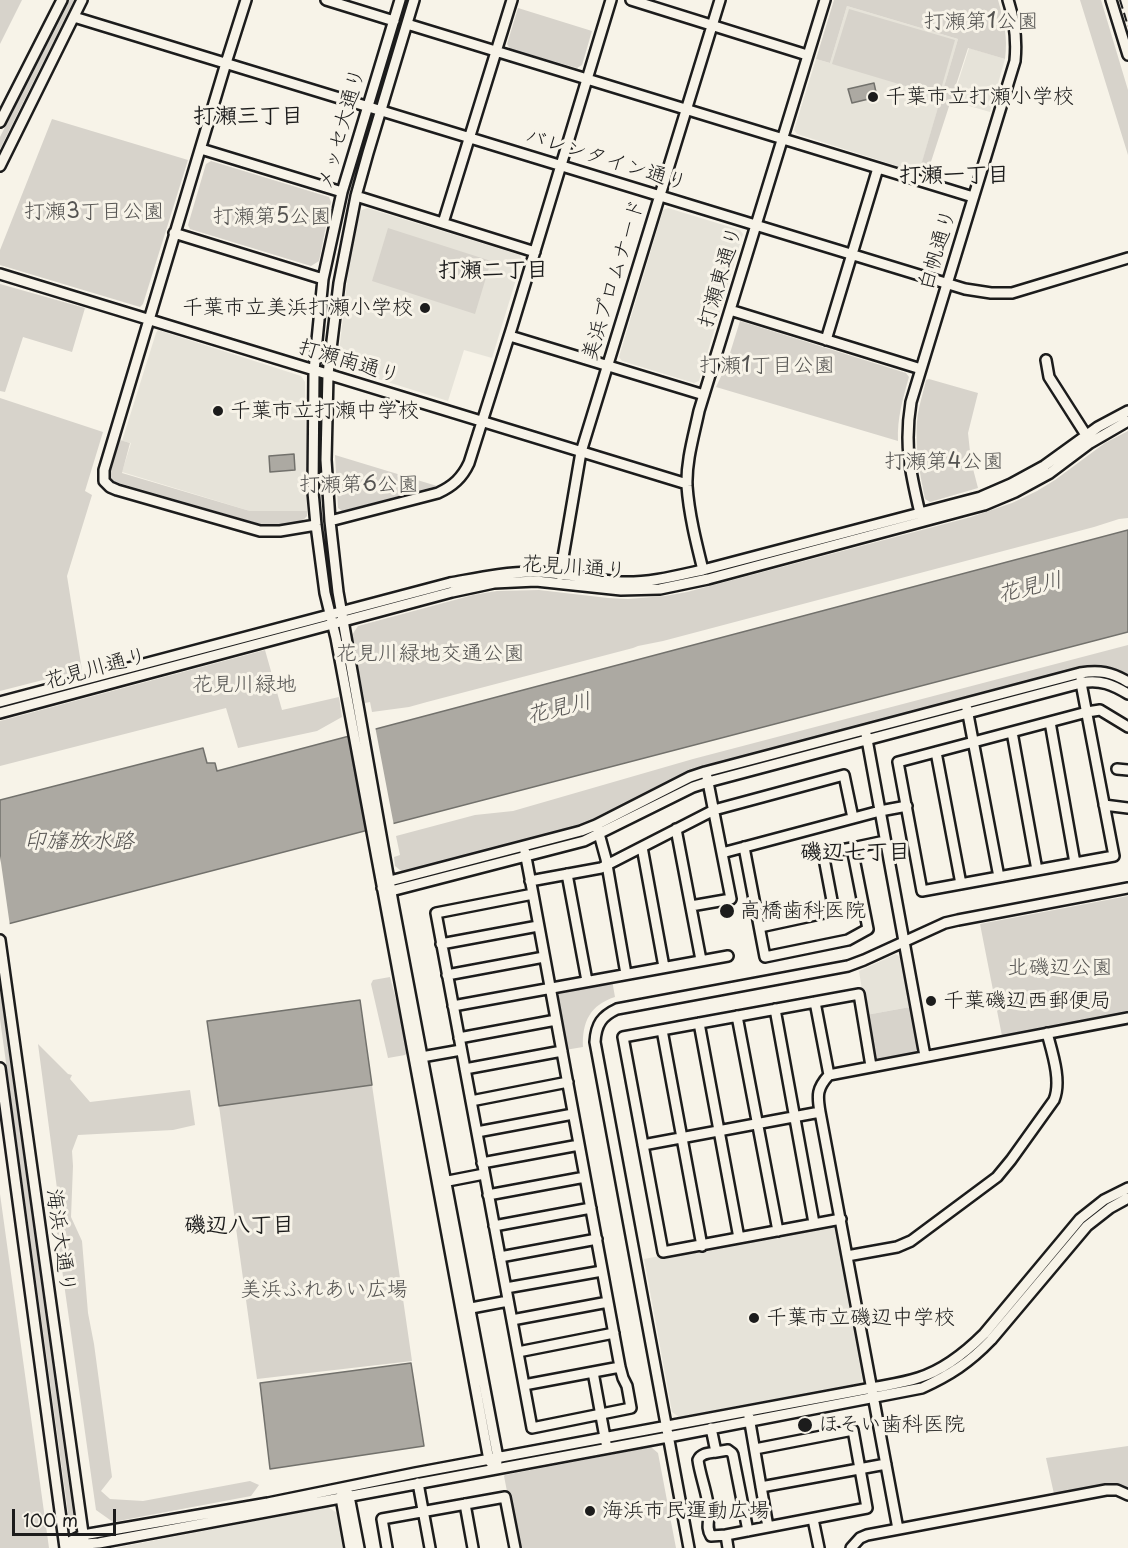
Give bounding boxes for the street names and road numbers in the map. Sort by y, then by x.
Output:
street label: メッセ大通り [313,65,371,193]
street label: バレンタイン通り [522,123,690,197]
street label: 美浜プロムナード [577,196,651,364]
street label: 白帆通り [914,206,962,294]
street label: 打瀬東通り [694,223,748,331]
street label: 打瀬南通り [295,335,403,389]
street label: 花見川通り [521,552,627,584]
street label: 花見川通り [42,643,150,695]
street label: 海浜大通り [40,1187,80,1295]

